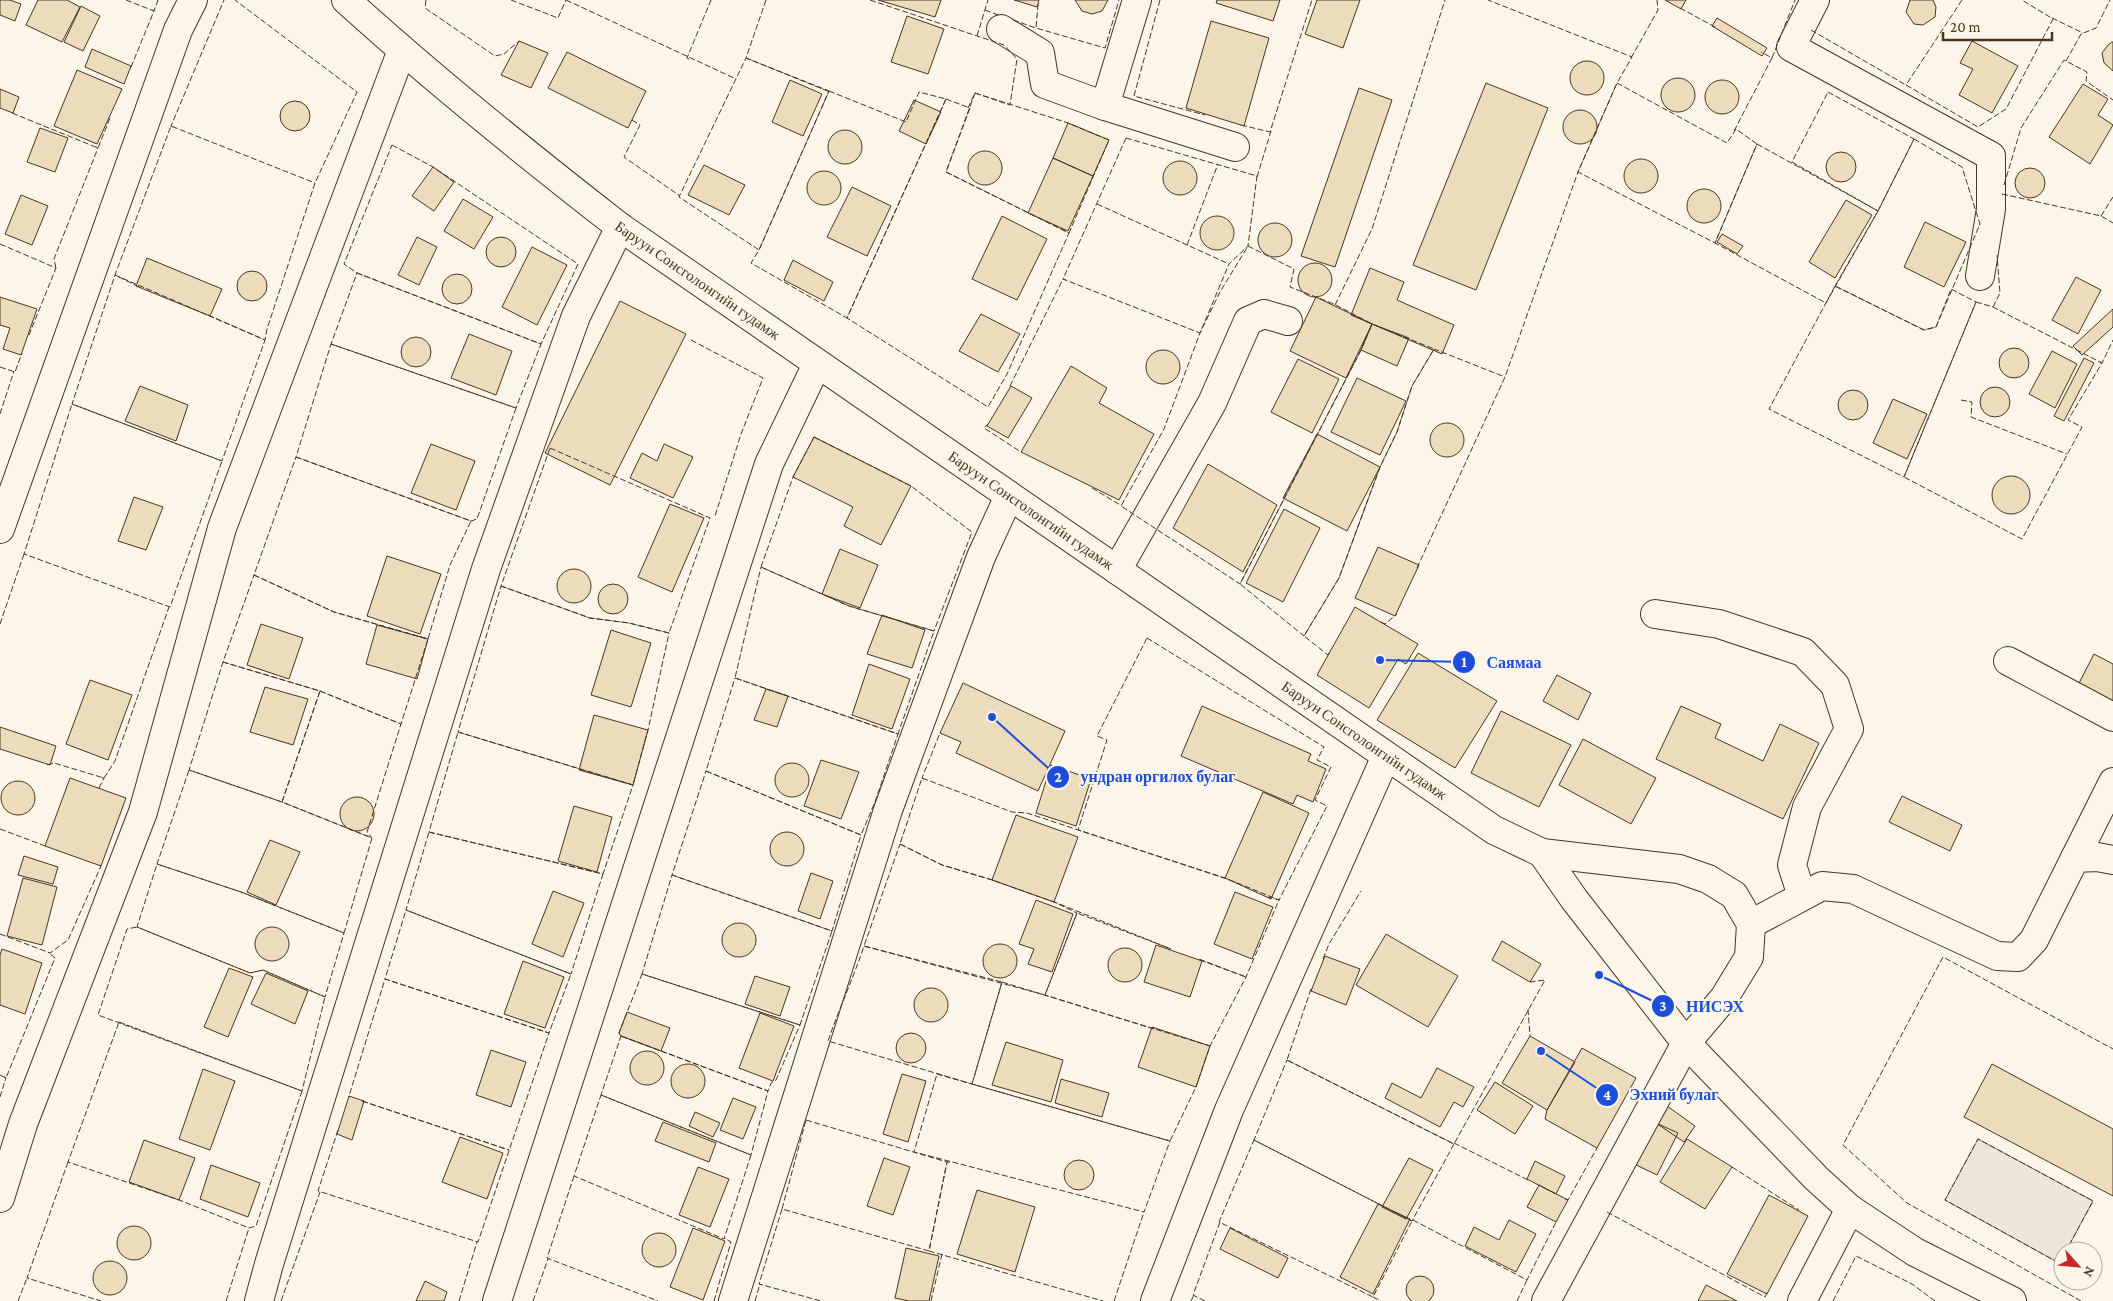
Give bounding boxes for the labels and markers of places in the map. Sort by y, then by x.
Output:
callout: Саямаа [1452,647,1552,678]
callout: ундран оргилох булаг [1046,761,1246,792]
callout: НИСЭХ [1651,990,1754,1021]
callout: Эхний булаг [1594,1079,1728,1110]

